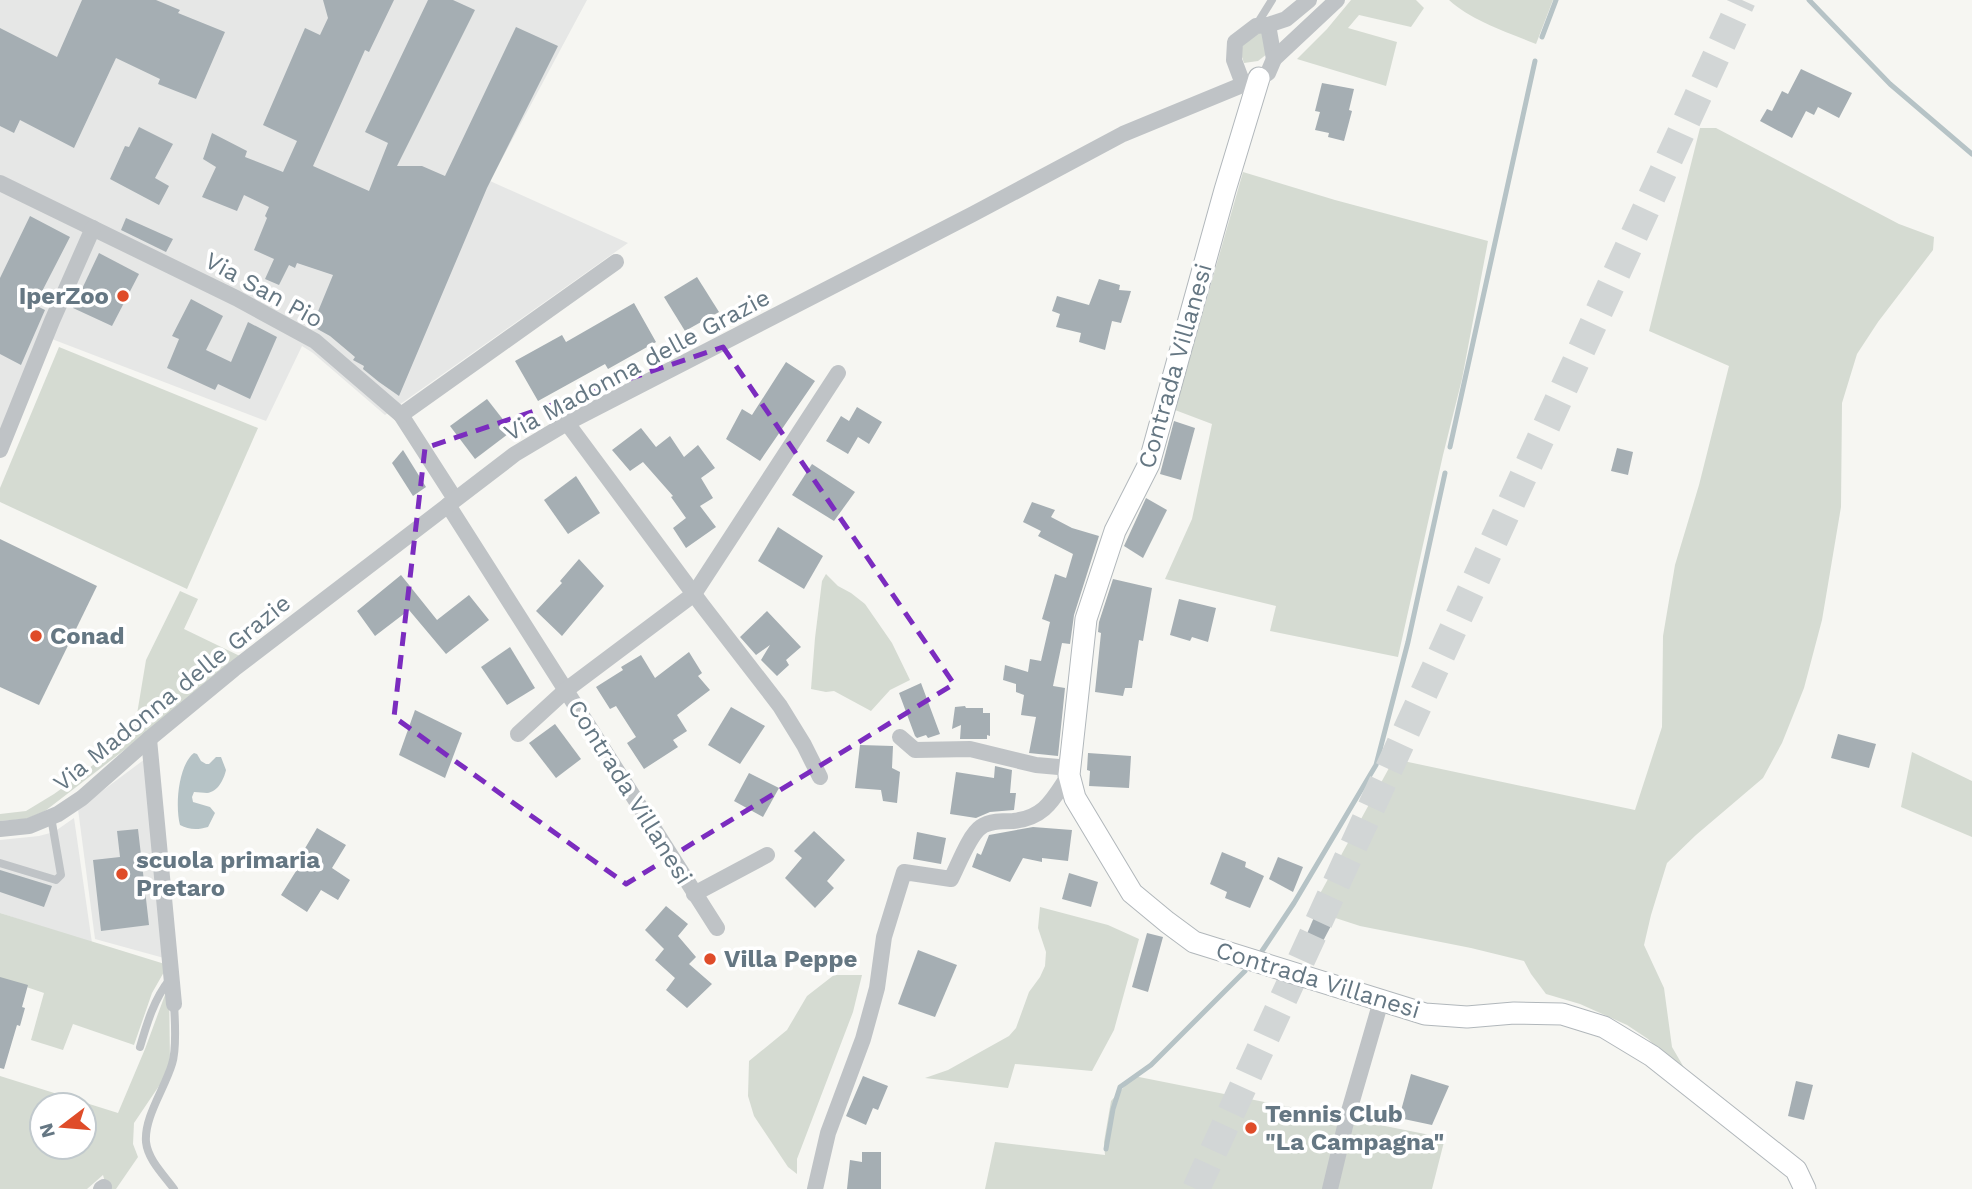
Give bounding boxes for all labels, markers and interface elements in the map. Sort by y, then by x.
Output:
street label: Via San Pio [200,246,328,334]
street label: Contrada Villanesi [1132,260,1218,472]
place label: IperZoo [19,282,109,310]
street label: Via Madonna delle Grazie [500,283,774,447]
marker: IperZoo [115,288,131,304]
street label: Via Madonna delle Grazie [48,589,296,797]
place label: Conad [50,622,124,650]
marker: Conad [28,628,44,644]
street label: Contrada Villanesi [562,695,698,889]
place label: scuola primaria Pretaro [136,846,320,902]
marker: scuola primaria Pretaro [114,866,130,882]
street label: Contrada Villanesi [1213,936,1423,1024]
place label: Villa Peppe [724,945,857,973]
marker: Villa Peppe [702,951,718,967]
north arrow [28,1091,98,1161]
place label: Tennis Club "La Campagna" [1265,1100,1444,1156]
marker: Tennis Club "La Campagna" [1243,1120,1259,1136]
text: N [34,1121,60,1140]

